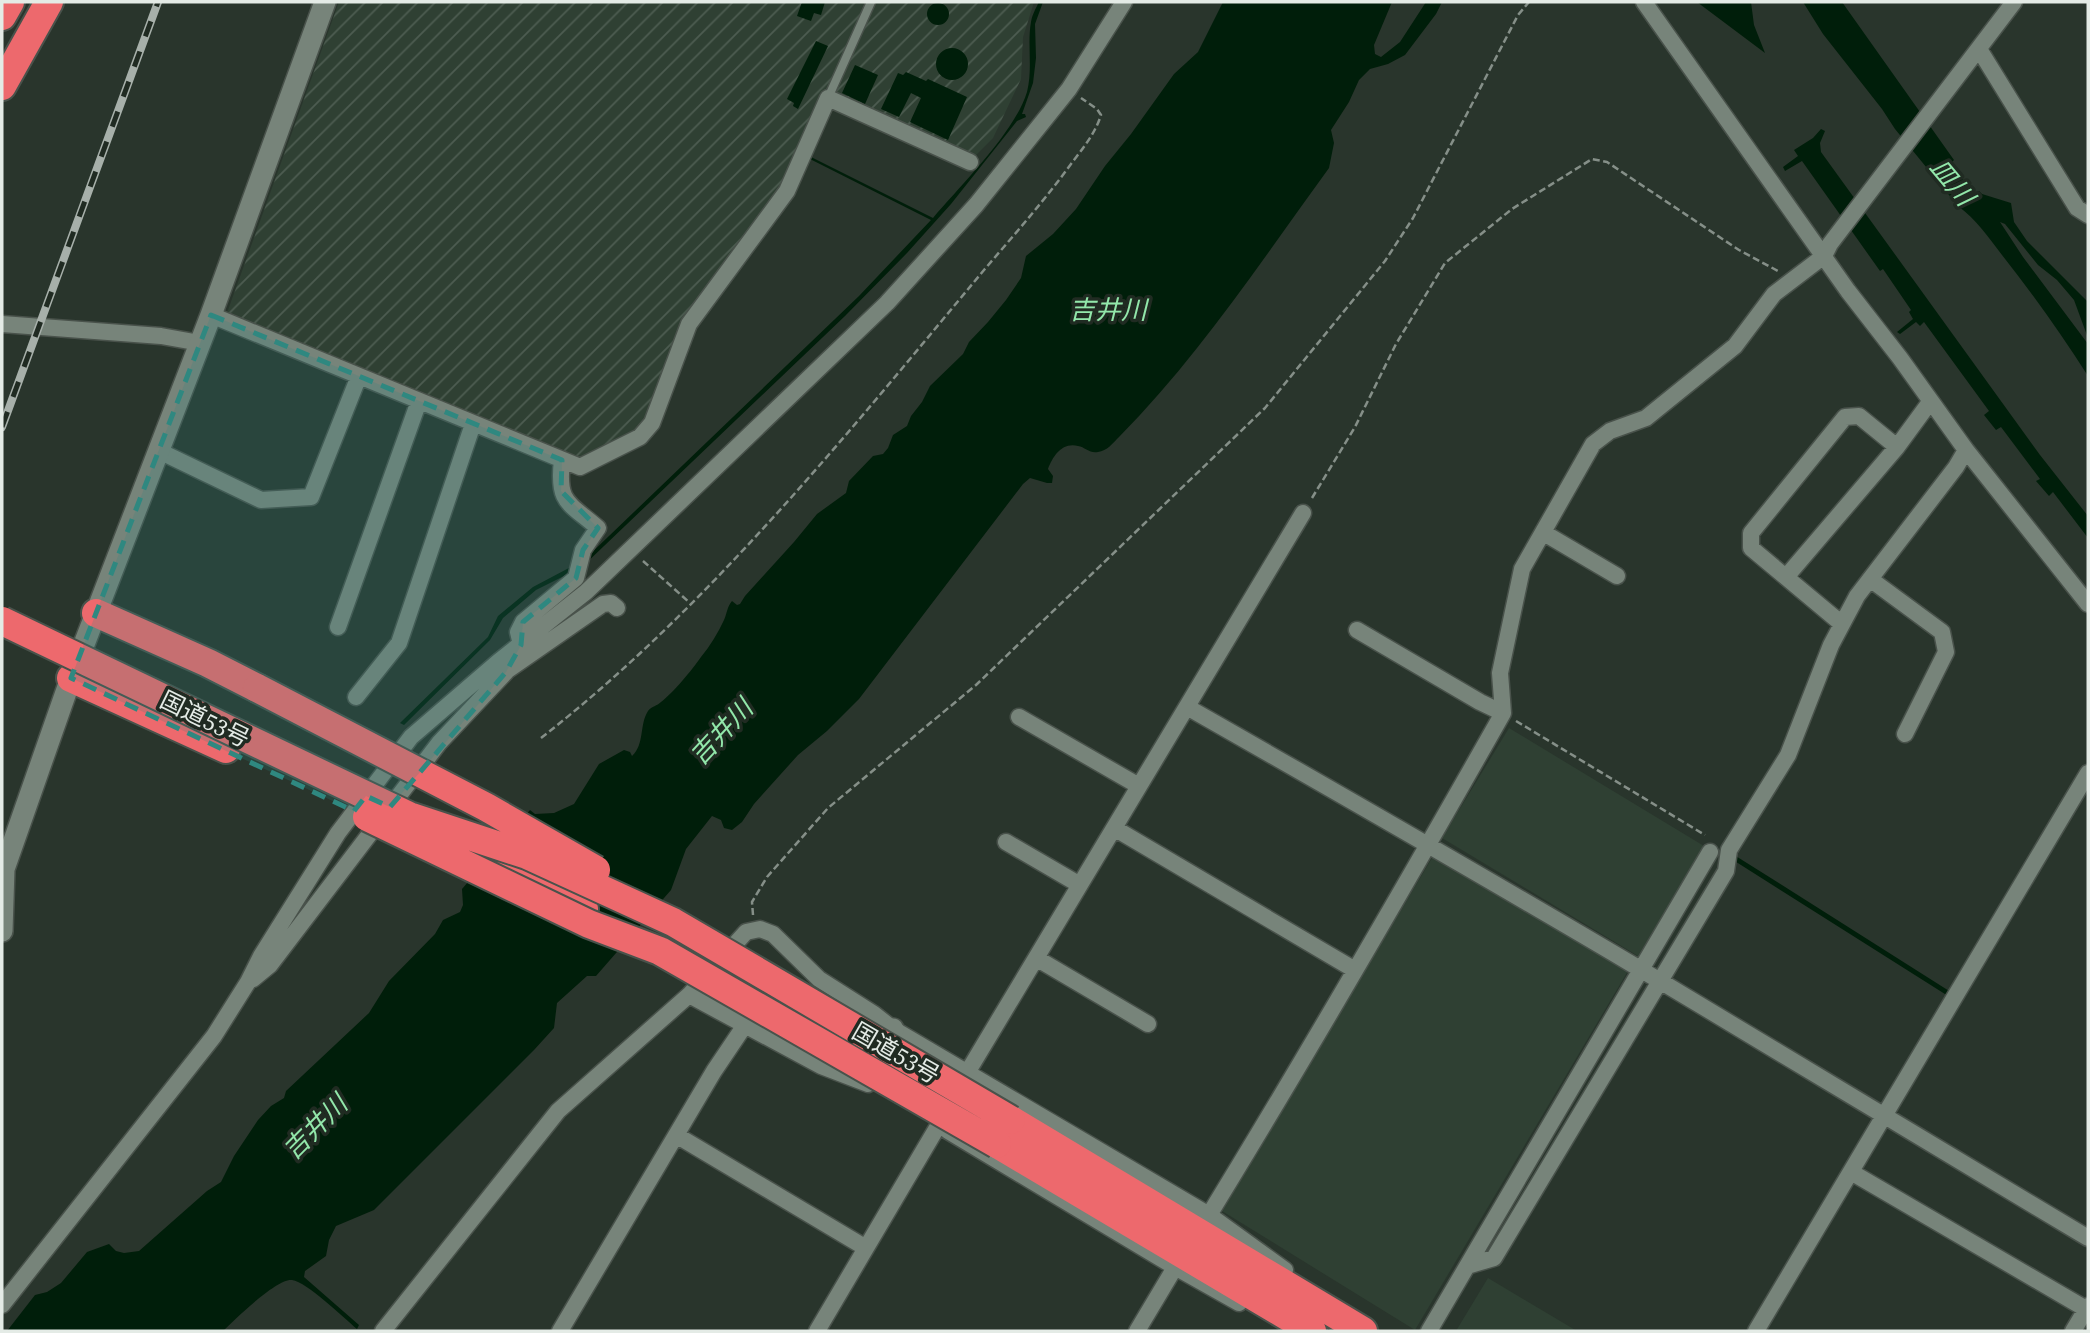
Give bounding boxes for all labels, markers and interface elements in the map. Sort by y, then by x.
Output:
water label: 皿川 [1921,151,1984,216]
water label: 吉井川 [1069,292,1150,328]
street label: 国道53号 [155,683,255,755]
water label: 吉井川 [681,689,763,773]
street label: 国道53号 [846,1015,946,1091]
water label: 吉井川 [275,1085,357,1167]

